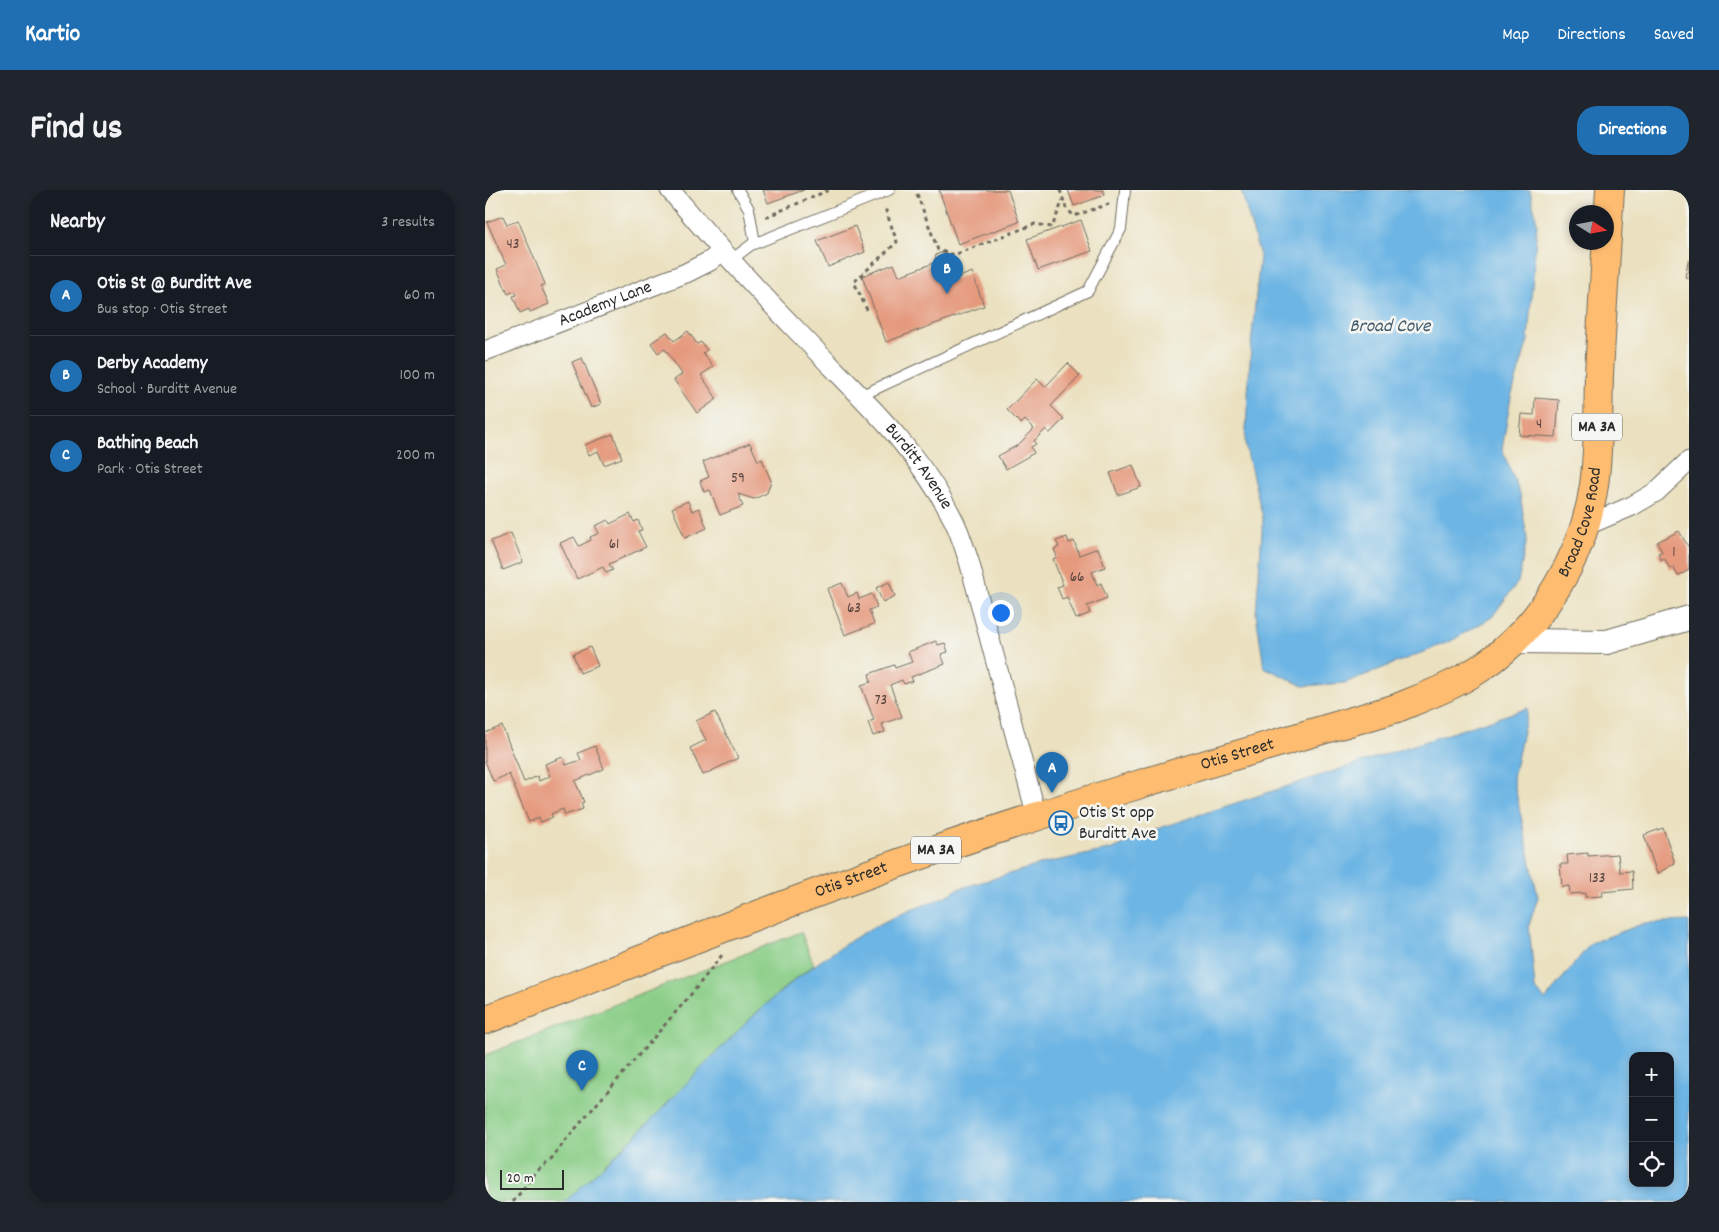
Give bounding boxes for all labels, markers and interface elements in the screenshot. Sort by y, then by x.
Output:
text: Kartio [25,18,80,52]
text: Map [1502,23,1529,48]
text: Directions [1557,23,1626,48]
text: Saved [1654,23,1694,48]
text: Find us [30,105,122,155]
button: Directions [1577,106,1689,155]
north arrow [1569,205,1614,250]
text: Nearby [50,208,105,238]
text: 3 results [381,211,435,234]
house number: 43 [507,234,519,256]
pin: B [931,253,963,294]
text: Otis St @ Burditt Ave [97,271,252,298]
street label: Academy Lane [555,275,655,334]
text: A [62,284,70,307]
text: 60 m [404,284,435,307]
text: Bus stop · Otis Street [97,298,227,321]
water label: Broad Cove [1350,314,1432,341]
text: Derby Academy [97,351,207,378]
text: B [62,364,70,387]
text: 100 m [399,364,435,387]
text: School · Burditt Avenue [97,378,237,401]
road number: MA 3A [1572,413,1622,440]
house number: 4 [1536,414,1542,436]
street label: Burditt Avenue [878,418,958,514]
text: Bathing Beach [97,431,198,458]
text: C [62,444,70,467]
text: 200 m [396,444,435,467]
text: Park · Otis Street [97,458,203,481]
street label: Broad Cove Road [1552,466,1608,582]
house number: 59 [731,468,745,490]
house number: 61 [609,534,619,556]
house number: 1 [1672,542,1676,564]
house number: 66 [1070,567,1084,589]
house number: 63 [847,598,861,620]
your location [988,600,1014,626]
house number: 73 [875,690,887,712]
street label: Otis Street [1197,732,1278,778]
pin: A [1036,752,1068,793]
place label: Otis St opp Burditt Ave [1079,801,1156,847]
bus stop icon: Otis St opp Burditt Ave [1048,810,1074,836]
road number: MA 3A [911,836,961,864]
street label: Otis Street [811,855,891,905]
house number: 133 [1589,868,1605,890]
pin: C [566,1050,598,1091]
map controls [1629,1052,1674,1187]
button: + [1629,1052,1674,1097]
button: − [1629,1097,1674,1142]
button: locate [1629,1142,1674,1187]
scale bar [500,1167,564,1190]
text: 20 m [507,1169,534,1189]

